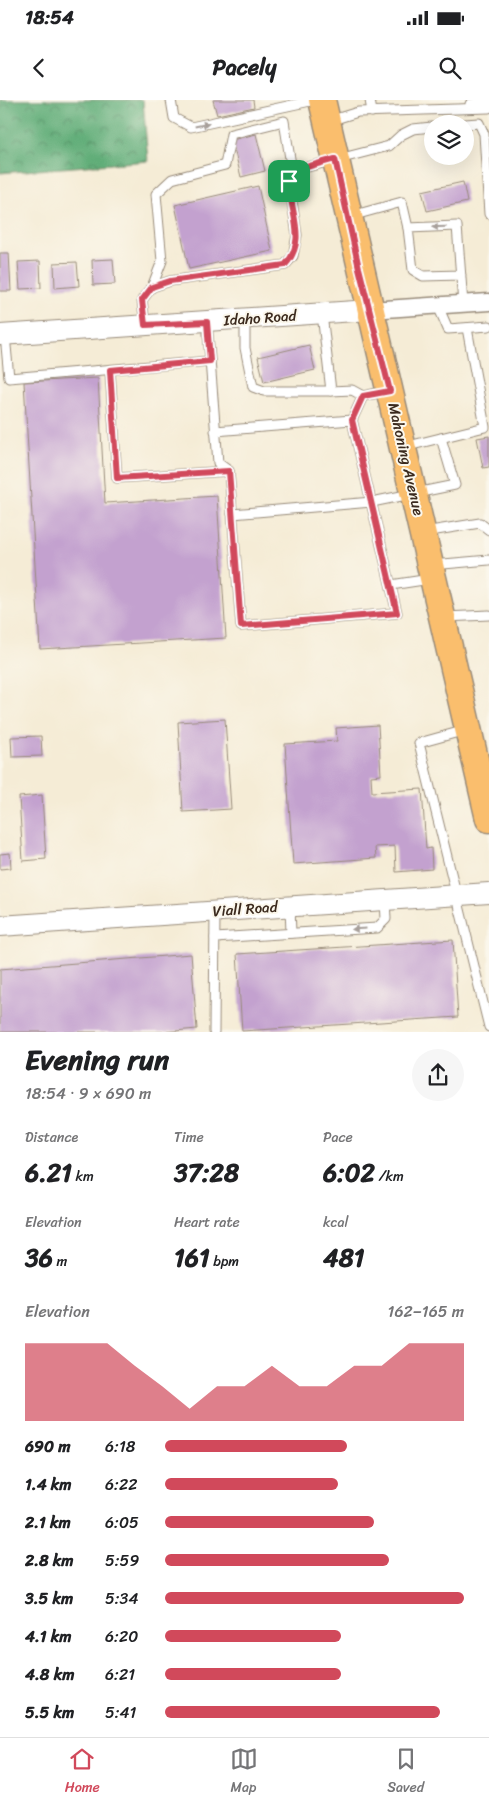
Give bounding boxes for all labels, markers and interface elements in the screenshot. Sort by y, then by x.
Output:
text: 18:54 [25,1,74,34]
text: Pacely [212,48,277,87]
icon: back [25,54,53,82]
icon: search [436,54,464,82]
map controls [424,115,474,165]
button: layers [424,115,474,165]
one-way arrow [194,121,210,129]
pin [268,160,310,202]
icon: arrive [275,167,303,195]
one-way arrow [431,223,447,231]
street label: Idaho Road [222,302,298,334]
street label: Mahoning Avenue [380,400,432,518]
street label: Viall Road [212,894,279,924]
one-way arrow [351,925,367,933]
text: Evening run [25,1035,169,1084]
button: share [412,1049,464,1101]
text: 18:54 · 9 × 690 m [25,1079,151,1108]
text: Distance [25,1125,78,1150]
text: Time [174,1125,204,1150]
text: Pace [323,1125,353,1150]
text: 6.21 [25,1150,72,1195]
text: 37:28 [174,1150,239,1195]
text: 6:02 [323,1150,375,1195]
text: km [72,1164,94,1189]
text: /km [375,1164,404,1189]
text: Elevation [25,1210,82,1235]
text: Heart rate [174,1210,240,1235]
text: kcal [323,1210,348,1235]
text: 36 [25,1235,53,1280]
text: 161 [174,1235,210,1280]
text: 481 [323,1235,364,1280]
text: m [53,1249,67,1274]
text: bpm [210,1249,239,1274]
text: Elevation [25,1297,90,1326]
text: 162–165 m [388,1297,464,1326]
text: 690 m [25,1432,70,1461]
text: 6:18 [105,1432,135,1461]
text: 1.4 km [25,1470,72,1499]
text: 6:22 [105,1470,137,1499]
text: 2.1 km [25,1508,71,1537]
text: 6:05 [105,1508,139,1537]
text: 2.8 km [25,1546,74,1575]
text: 5:59 [105,1546,139,1575]
text: 3.5 km [25,1584,73,1613]
text: 5:34 [105,1584,138,1613]
text: 4.1 km [25,1622,72,1651]
text: 6:20 [105,1622,138,1651]
text: 4.8 km [25,1660,74,1689]
text: 6:21 [105,1660,135,1689]
text: 5.5 km [25,1698,74,1727]
text: 5:41 [105,1698,136,1727]
tab: Home [65,1745,100,1800]
tab: Map [230,1745,258,1800]
tab: Saved [387,1745,424,1800]

